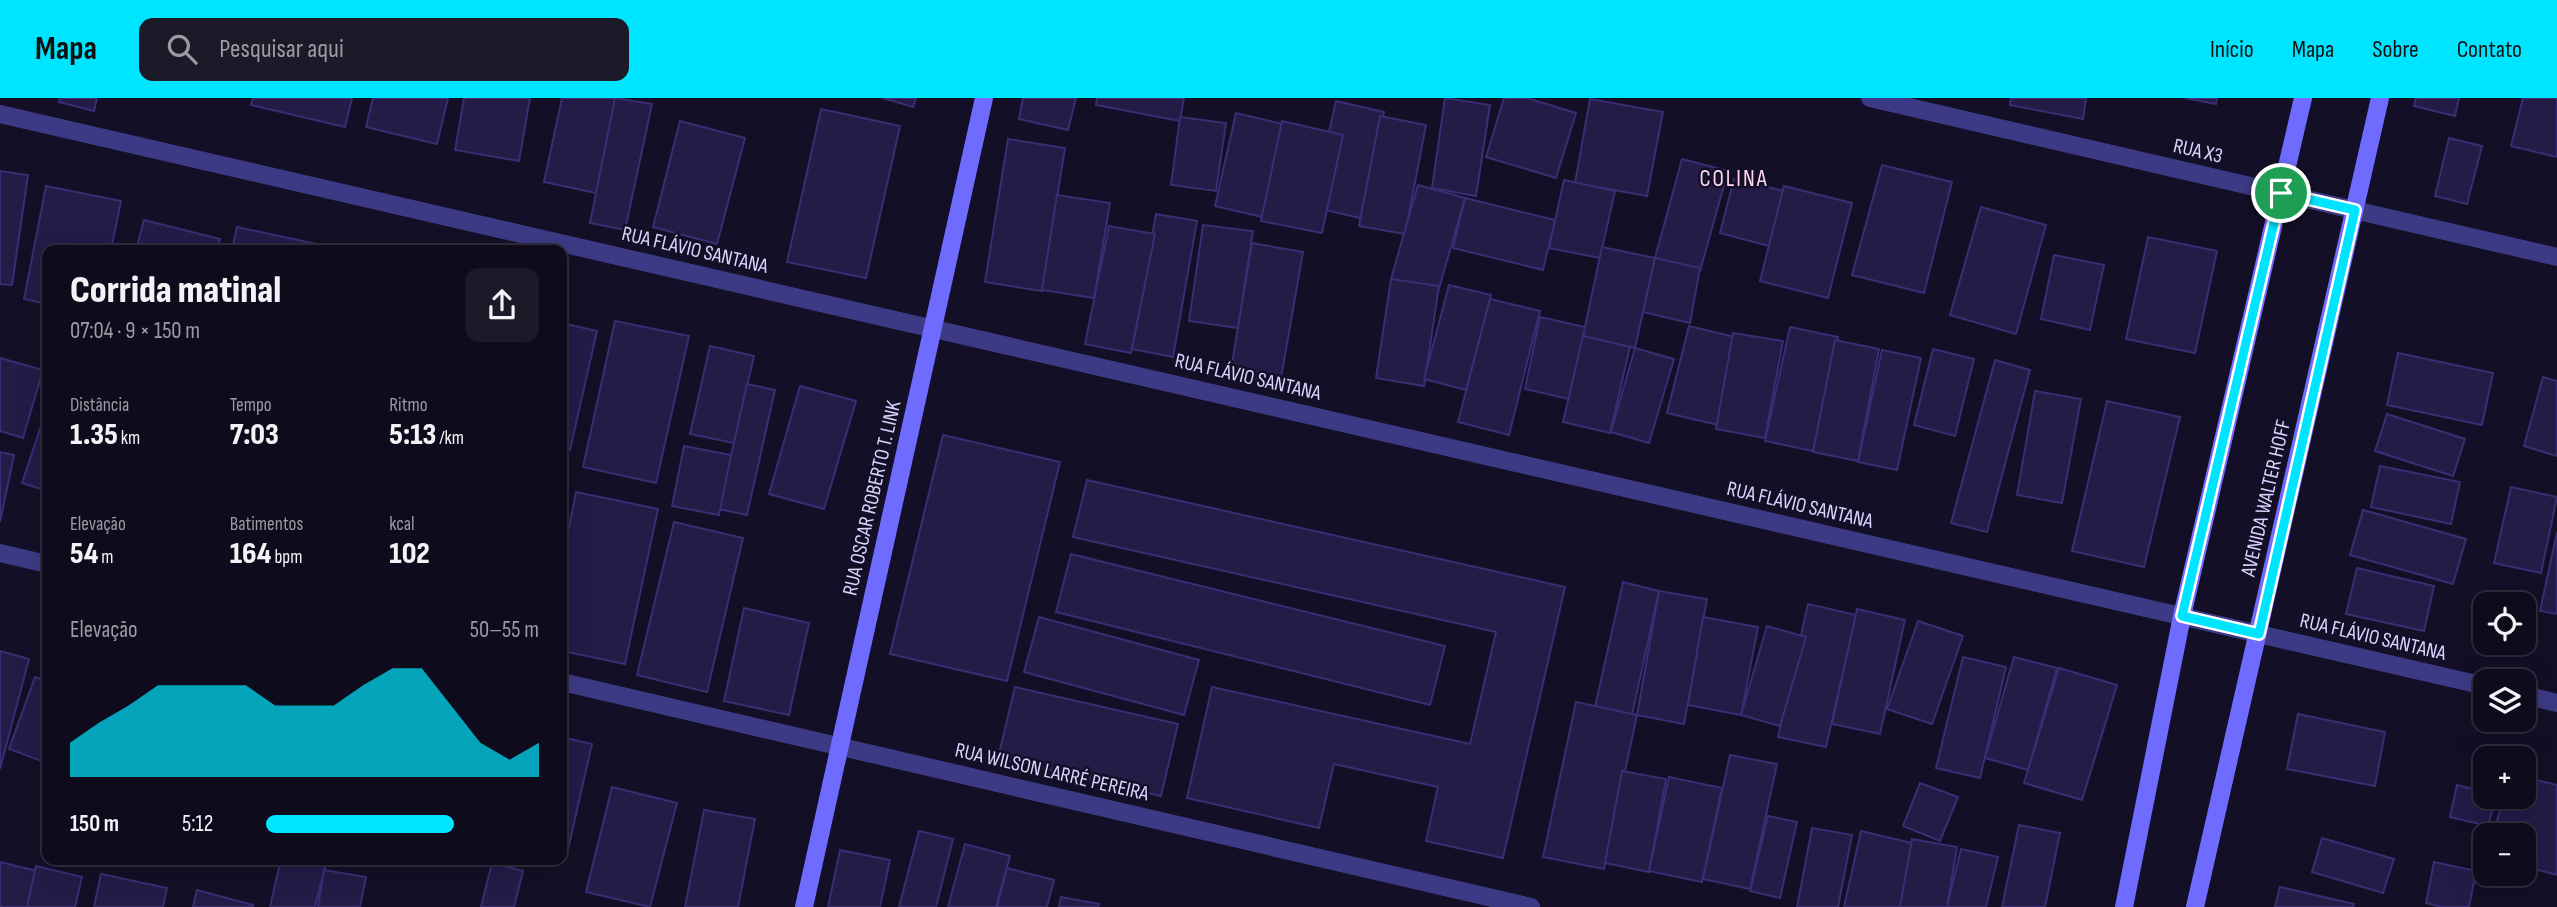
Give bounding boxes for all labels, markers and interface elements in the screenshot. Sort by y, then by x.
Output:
search box [139,18,629,81]
text: Mapa [35,29,97,69]
icon: search [163,30,201,68]
text: Pesquisar aqui [219,34,344,65]
text: Início [2210,35,2254,64]
text: Mapa [2292,35,2334,64]
text: Sobre [2372,35,2419,64]
text: Contato [2457,35,2522,64]
street label: RUA X3 [2171,133,2225,169]
pin [2251,163,2311,223]
district label: COLINA [1699,165,1769,193]
icon: arrive [2262,174,2300,212]
street label: RUA FLÁVIO SANTANA [619,221,771,279]
text: Corrida matinal [70,268,281,313]
button: share [465,268,539,342]
text: 07:04 · 9 × 150 m [70,317,200,345]
street label: RUA FLÁVIO SANTANA [1172,348,1324,406]
text: Distância [70,394,129,417]
text: Tempo [230,394,272,417]
text: Ritmo [389,394,428,417]
street label: RUA OSCAR ROBERTO T. LINK [837,398,907,598]
text: 1.35 [70,417,118,453]
text: 7:03 [230,417,279,453]
text: 5:13 [389,417,436,453]
street label: AVENIDA WALTER HOFF [2236,417,2296,580]
text: km [118,427,140,450]
text: /km [436,427,464,450]
street label: RUA FLÁVIO SANTANA [1724,476,1876,534]
text: Elevação [70,513,126,536]
text: Batimentos [230,513,303,536]
text: kcal [389,513,414,536]
text: 54 [70,536,98,572]
text: 164 [230,536,271,572]
text: 102 [389,536,430,572]
text: m [98,546,114,569]
text: bpm [271,546,302,569]
map controls [2473,592,2536,886]
button: locate [2473,592,2536,655]
street label: RUA FLÁVIO SANTANA [2297,608,2449,666]
text: Elevação [70,616,138,644]
text: 50–55 m [470,616,539,644]
button: layers [2473,669,2536,732]
street label: RUA WILSON LARRÉ PEREIRA [953,738,1152,807]
button: + [2473,746,2536,809]
text: 150 m [70,810,119,838]
text: 5:12 [182,810,213,838]
button: − [2473,823,2536,886]

